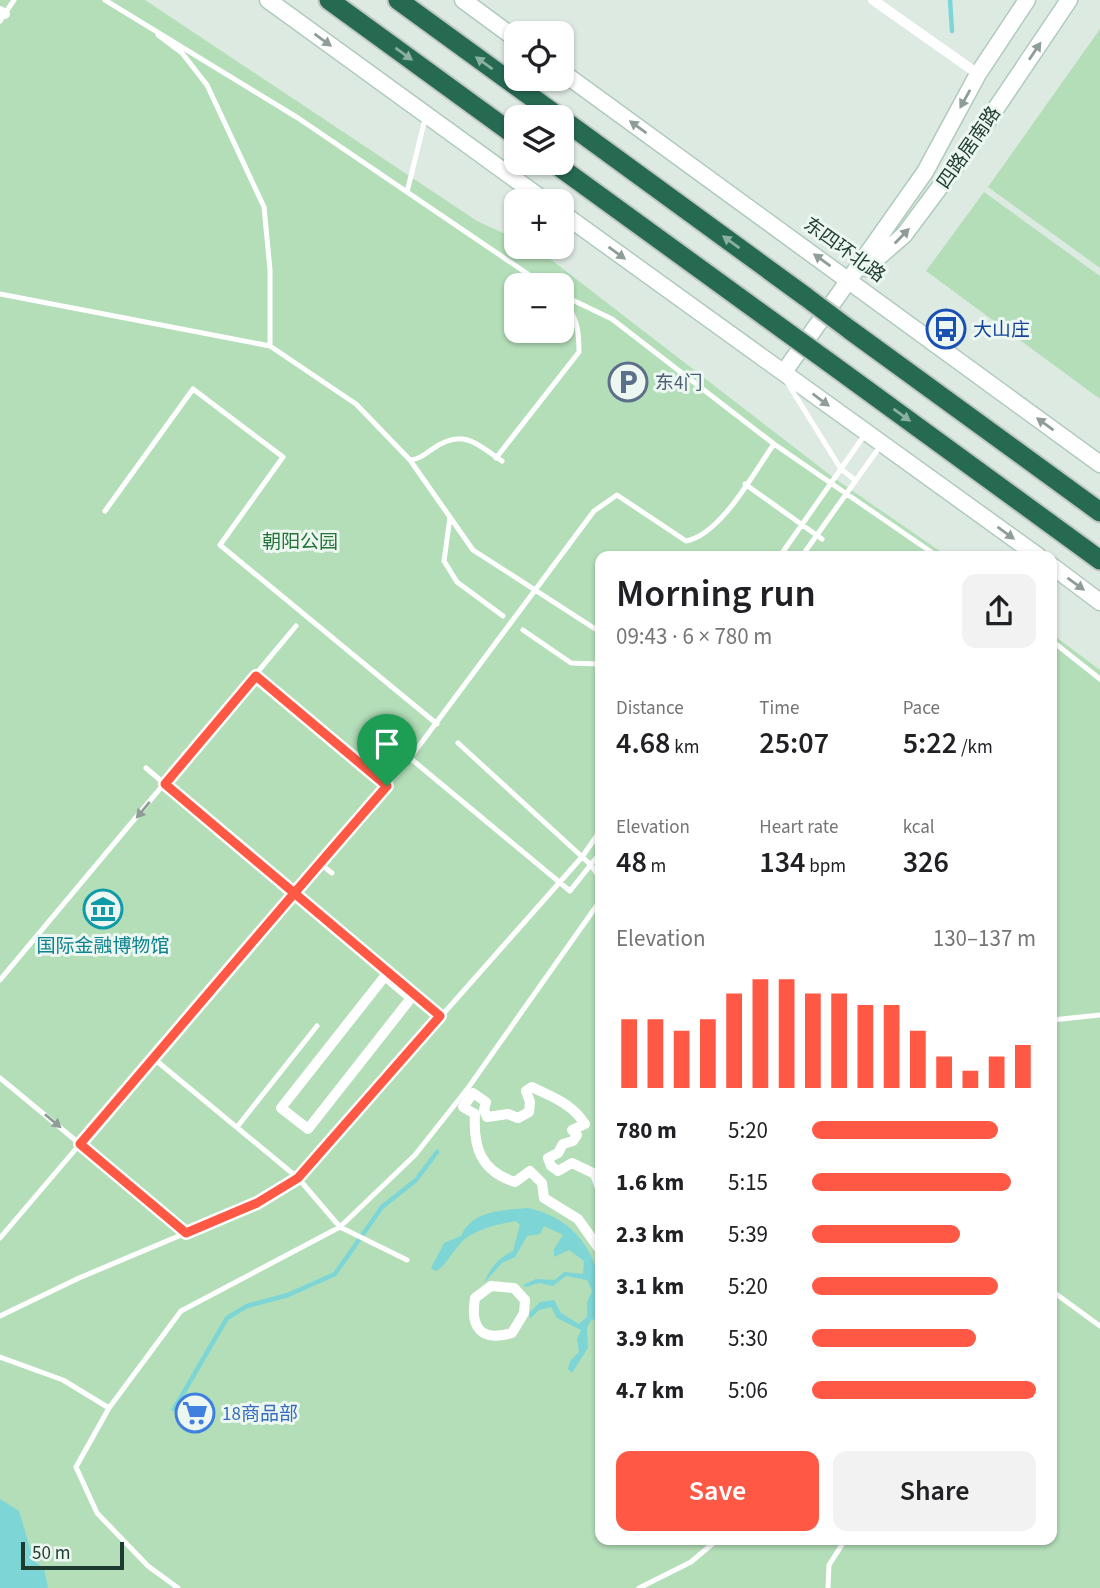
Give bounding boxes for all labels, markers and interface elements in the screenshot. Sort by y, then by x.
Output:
map controls [504,21,574,343]
button: locate [504,21,574,91]
one-way arrow [314,33,332,47]
one-way arrow [1028,42,1041,61]
one-way arrow [395,47,413,61]
one-way arrow [476,55,494,70]
one-way arrow [959,89,970,109]
street label: 四路居南路 [931,101,1008,195]
button: layers [504,105,574,175]
one-way arrow [629,120,647,134]
button: + [504,189,574,259]
street label: 东四环北路 [798,211,890,289]
one-way arrow [893,227,910,244]
one-way arrow [722,235,740,249]
one-way arrow [608,246,626,260]
one-way arrow [813,253,831,267]
button: − [504,273,574,343]
bus stop icon: 大山庄 [925,308,967,350]
place label: 大山庄 [973,317,1030,344]
parking icon: 东4门 [607,361,649,403]
place label: 东4门 [655,370,702,397]
one-way arrow [812,393,830,408]
one-way arrow [892,408,910,423]
one-way arrow [1036,417,1054,431]
one-way arrow [997,526,1015,540]
park label: 朝阳公园 [262,529,338,556]
text: Morning run [616,567,816,621]
button: share [962,574,1036,648]
one-way arrow [1067,577,1085,591]
text: 09:43 · 6 × 780 m [616,620,772,653]
text: Distance [616,695,684,722]
text: Time [759,695,799,722]
text: Pace [903,695,940,722]
pin [357,714,417,786]
text: 4.68 [616,722,670,765]
text: 25:07 [759,722,829,765]
text: 5:22 [903,722,957,765]
icon: arrive [368,725,406,763]
text: km [670,734,699,761]
text: /km [957,734,993,761]
one-way arrow [136,802,151,819]
text: Elevation [616,814,690,841]
text: Heart rate [759,814,838,841]
text: kcal [903,814,935,841]
text: 48 [616,841,647,884]
text: 134 [759,841,806,884]
text: 326 [903,841,949,884]
text: m [647,853,666,880]
text: bpm [806,853,846,880]
museum icon: 国际金融博物馆 [82,888,124,930]
text: Elevation [616,922,706,955]
text: 130–137 m [933,922,1036,955]
place label: 国际金融博物馆 [36,933,170,960]
one-way arrow [44,1113,61,1128]
text: 780 m [616,1114,677,1147]
text: 5:20 [728,1114,768,1147]
text: 1.6 km [616,1166,684,1199]
text: 5:15 [728,1166,768,1199]
text: 2.3 km [616,1218,684,1251]
text: 5:39 [728,1218,768,1251]
text: 3.1 km [616,1270,684,1303]
text: 5:20 [728,1270,768,1303]
text: 3.9 km [616,1322,684,1355]
text: 5:30 [728,1322,768,1355]
text: 4.7 km [616,1374,684,1407]
text: 5:06 [728,1374,768,1407]
supermarket icon: 18商品部 [174,1392,216,1434]
place label: 18商品部 [222,1401,298,1428]
button: Save [616,1451,819,1531]
button: Share [833,1451,1036,1531]
scale bar [21,1539,124,1571]
text: 50 m [32,1540,70,1567]

